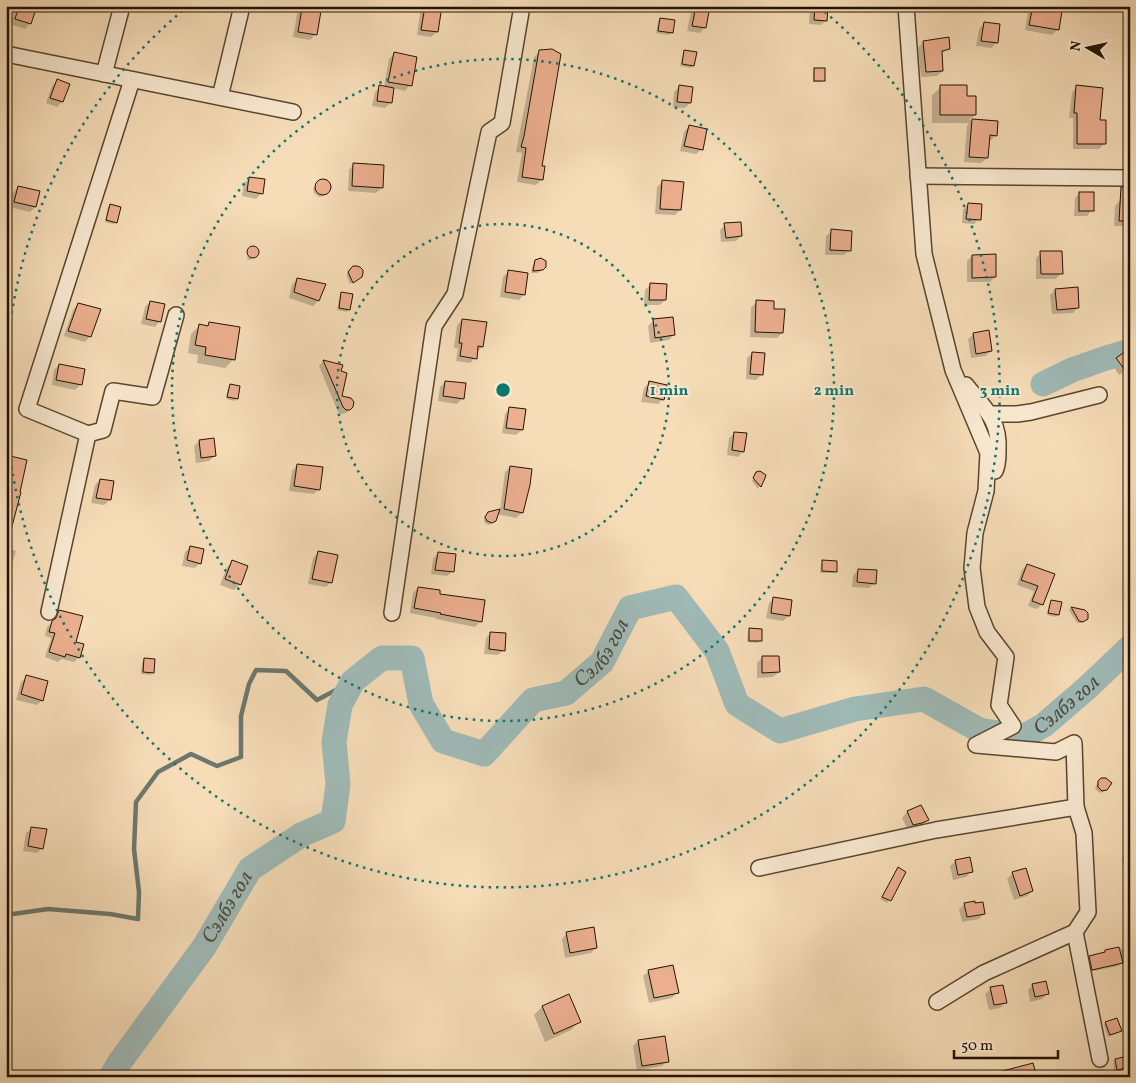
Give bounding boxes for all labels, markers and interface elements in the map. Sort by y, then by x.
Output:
north arrow [1064,22,1114,72]
text: N [1066,40,1087,53]
centre of rings [494,381,512,399]
text: 1 min [650,381,688,402]
text: 2 min [814,381,854,402]
text: 3 min [980,381,1020,402]
water label: Сэлбэ гол [568,614,636,695]
water label: Сэлбэ гол [1028,669,1106,743]
water label: Сэлбэ гол [195,866,260,949]
scale bar [954,1028,1057,1060]
text: 50 m [961,1036,993,1057]

